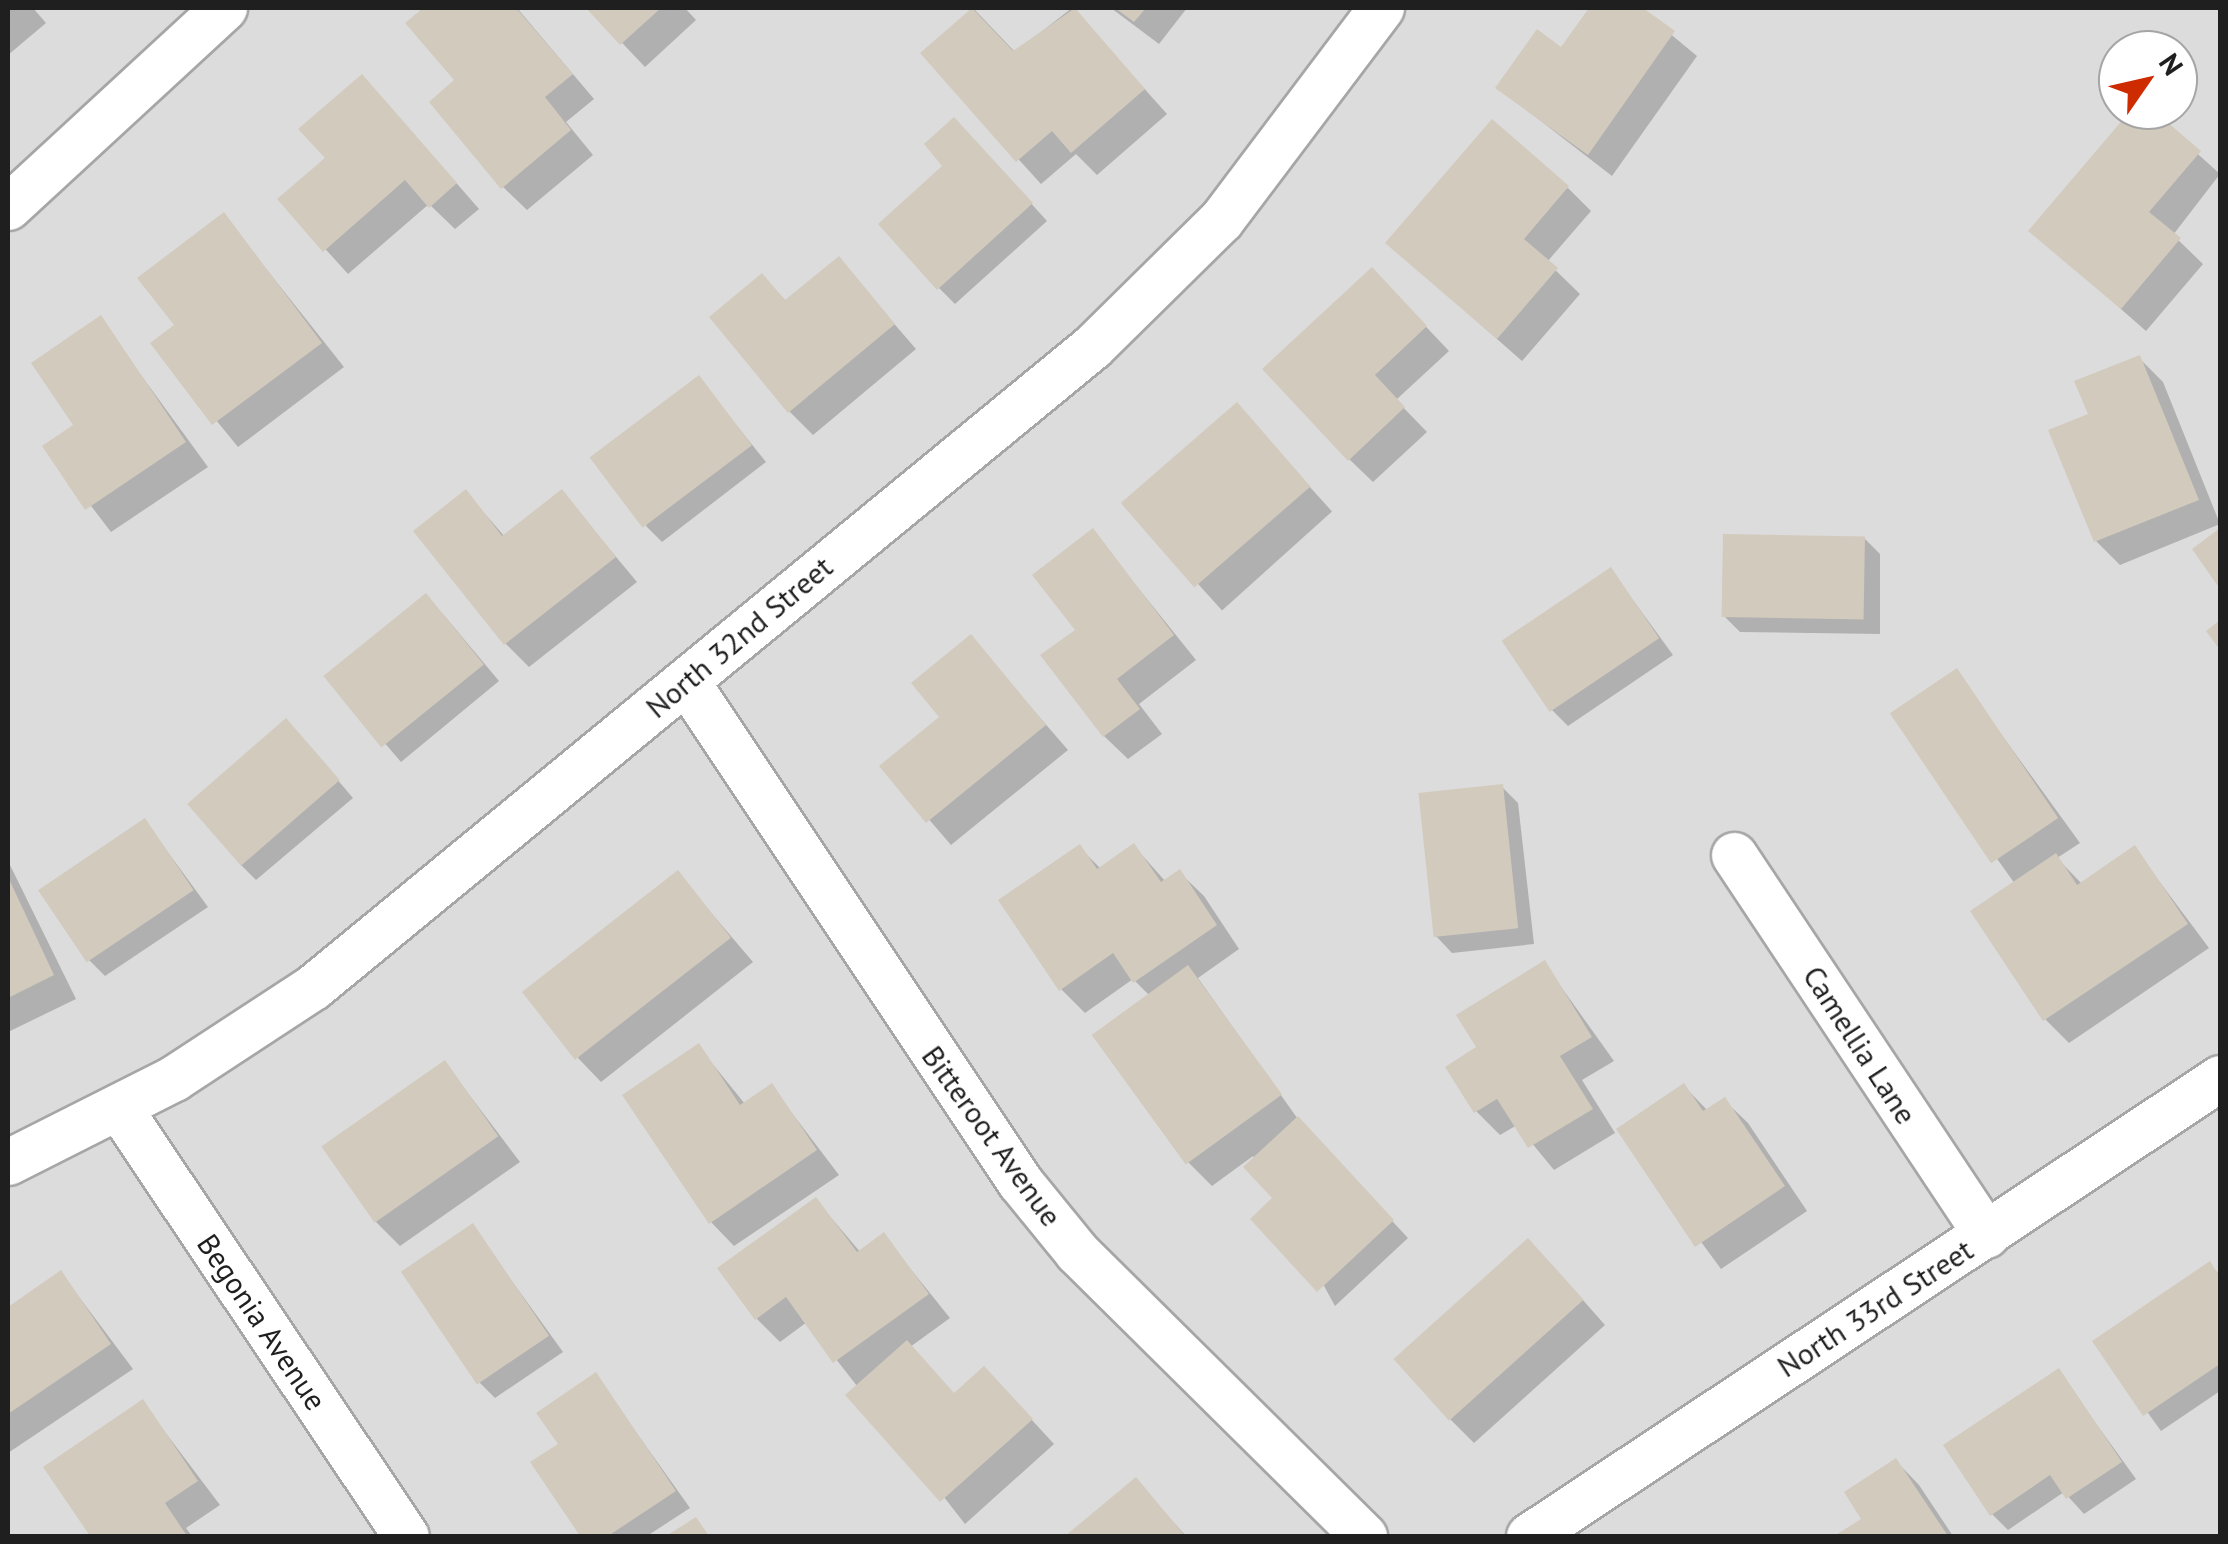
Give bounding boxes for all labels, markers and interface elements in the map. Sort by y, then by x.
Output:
north arrow [2098,30,2198,130]
text: N [2151,46,2192,82]
street label: North 32nd Street [639,549,839,725]
street label: Camellia Lane [1796,959,1924,1131]
street label: Bitteroot Avenue [914,1038,1070,1234]
street label: Begonia Avenue [190,1227,334,1417]
street label: North 33rd Street [1771,1231,1979,1385]

